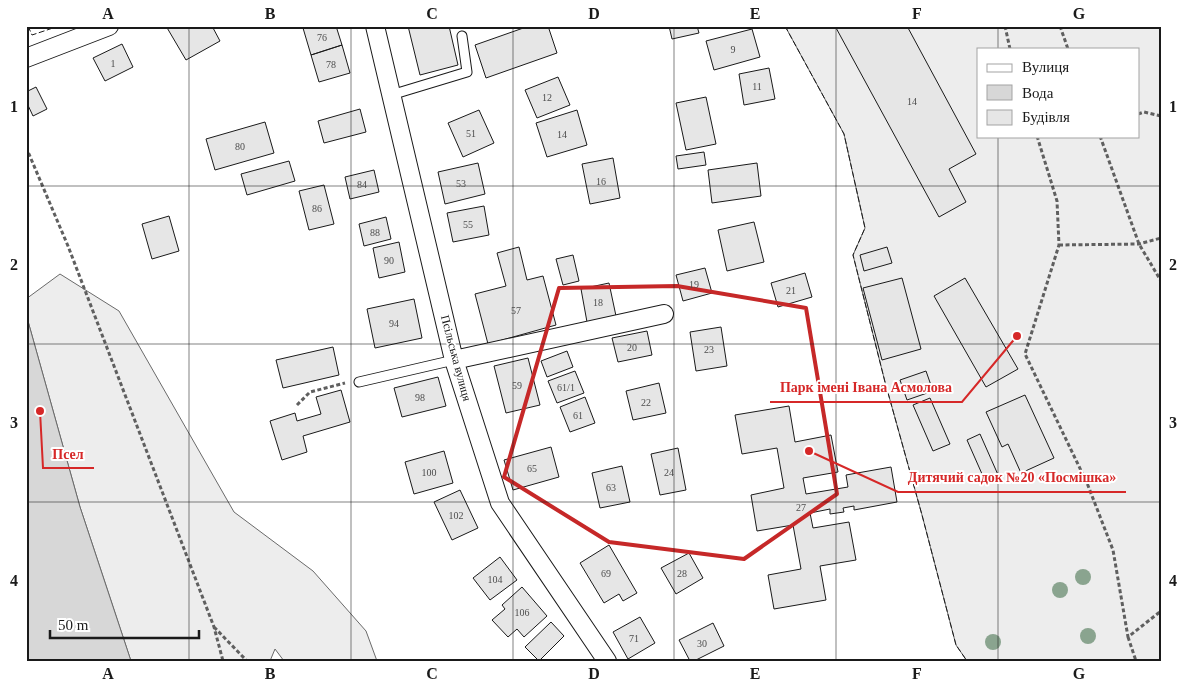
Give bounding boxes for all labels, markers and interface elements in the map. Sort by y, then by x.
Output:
text: A [102,5,114,22]
text: B [265,5,276,22]
text: C [426,5,438,22]
text: D [588,5,600,22]
text: E [750,5,760,22]
text: F [912,5,922,22]
text: G [1073,5,1086,22]
house number: 76 [317,32,327,43]
house number: 9 [731,44,736,55]
legend [977,48,1140,138]
house number: 1 [111,58,116,69]
house number: 78 [326,59,336,70]
text: Вулиця [1022,59,1069,75]
house number: 11 [752,81,762,92]
text: Вода [1022,85,1054,101]
house number: 12 [542,92,552,103]
house number: 14 [907,96,917,107]
text: 1 [10,98,18,115]
text: 1 [1169,98,1177,115]
text: Будівля [1022,109,1070,125]
house number: 51 [466,128,476,139]
house number: 14 [557,129,567,140]
house number: 80 [235,141,245,152]
house number: 16 [596,176,606,187]
house number: 53 [456,178,466,189]
house number: 84 [357,179,367,190]
house number: 86 [312,203,322,214]
house number: 55 [463,219,473,230]
house number: 88 [370,227,380,238]
house number: 90 [384,255,394,266]
text: 2 [10,256,18,273]
text: 2 [1169,256,1177,273]
house number: 19 [689,279,699,290]
house number: 21 [786,285,796,296]
house number: 18 [593,297,603,308]
house number: 57 [511,305,521,316]
street label: Псільська вулиця [438,313,474,403]
house number: 94 [389,318,399,329]
house number: 20 [627,342,637,353]
house number: 23 [704,344,714,355]
callout: Парк імені Івана Асмолова [770,373,962,402]
house number: 59 [512,380,522,391]
text: Парк імені Івана Асмолова [780,380,952,395]
house number: 61/1 [557,382,575,393]
house number: 98 [415,392,425,403]
house number: 22 [641,397,651,408]
house number: 61 [573,410,583,421]
text: 3 [10,414,18,431]
text: 3 [1169,414,1177,431]
callout: Псел [43,439,94,468]
text: Псел [52,447,84,462]
house number: 65 [527,463,537,474]
callout: Дитячий садок №20 «Посмішка» [898,463,1126,492]
house number: 100 [422,467,437,478]
house number: 24 [664,467,674,478]
text: Дитячий садок №20 «Посмішка» [908,470,1116,485]
house number: 63 [606,482,616,493]
house number: 27 [796,502,806,513]
house number: 102 [449,510,464,521]
house number: 69 [601,568,611,579]
house number: 28 [677,568,687,579]
text: 4 [10,572,18,589]
text: 4 [1169,572,1177,589]
house number: 104 [488,574,503,585]
scale bar [50,607,199,639]
house number: 106 [515,607,530,618]
text: 50 m [58,617,89,633]
house number: 71 [629,633,639,644]
house number: 30 [697,638,707,649]
text: A [102,665,114,682]
text: B [265,665,276,682]
text: C [426,665,438,682]
text: D [588,665,600,682]
text: E [750,665,760,682]
text: F [912,665,922,682]
text: G [1073,665,1086,682]

